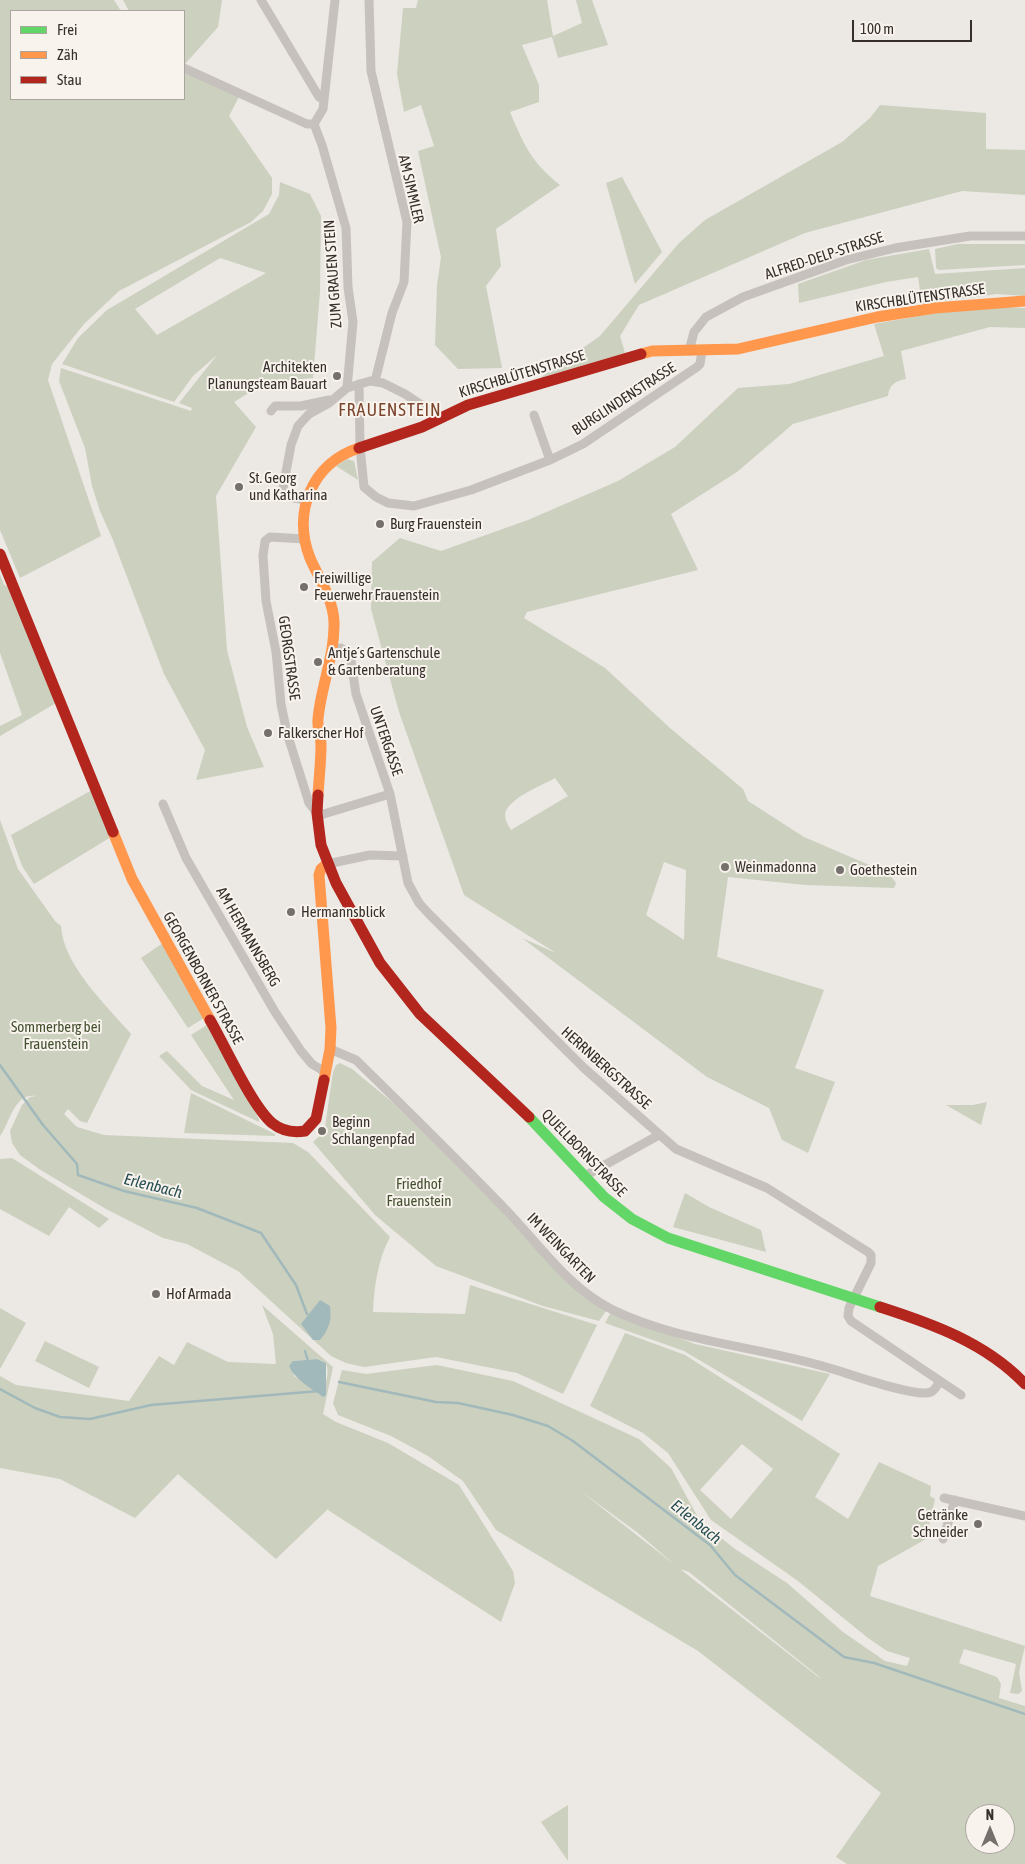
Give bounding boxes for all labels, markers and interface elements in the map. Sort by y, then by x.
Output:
legend [10,10,185,100]
scale bar [855,10,975,42]
text: 100 m [860,20,894,37]
text: Frei [57,21,77,38]
text: Zäh [57,46,78,63]
text: Stau [57,71,82,88]
street label: AM SIMMLER [394,153,428,225]
street label: ZUM GRAUEN STEIN [320,219,346,329]
street label: ALFRED-DELP-STRASSE [762,228,886,284]
street label: KIRSCHBLÜTENSTRASSE [854,280,986,316]
street label: KIRSCHBLÜTENSTRASSE [457,346,587,402]
place label: Architekten Planungsteam Bauart [207,358,327,393]
street label: BURGLINDENSTRASSE [569,359,679,439]
marker: Architekten Planungsteam Bauart [331,370,343,382]
district label: FRAUENSTEIN [337,399,443,421]
place label: St. Georg und Katharina [249,469,327,504]
marker: St. Georg und Katharina [233,481,245,493]
place label: Burg Frauenstein [390,515,482,533]
marker: Burg Frauenstein [374,518,386,530]
place label: Freiwillige Feuerwehr Frauenstein [314,569,440,604]
marker: Freiwillige Feuerwehr Frauenstein [298,581,310,593]
street label: GEORGSTRASSE [274,615,304,701]
place label: Antje´s Gartenschule & Gartenberatung [328,644,440,679]
marker: Antje´s Gartenschule & Gartenberatung [312,656,324,668]
street label: UNTERGASSE [366,704,406,778]
place label: Falkerscher Hof [278,724,364,742]
marker: Falkerscher Hof [262,727,274,739]
place label: Weinmadonna [735,858,816,876]
marker: Weinmadonna [719,861,731,873]
place label: Goethestein [850,861,917,879]
marker: Goethestein [834,864,846,876]
street label: AM HERMANNSBERG [212,884,284,990]
place label: Hermannsblick [301,903,385,921]
marker: Hermannsblick [285,906,297,918]
street label: GEORGENBORNER STRASSE [159,909,247,1047]
park label: Sommerberg bei Frauenstein [11,1018,101,1053]
street label: HERRNBERGSTRASSE [557,1023,655,1113]
street label: QUELLBORNSTRASSE [538,1106,630,1200]
place label: Beginn Schlangenpfad [332,1113,415,1148]
marker: Beginn Schlangenpfad [316,1125,328,1137]
water label: Erlenbach [122,1170,184,1202]
park label: Friedhof Frauenstein [386,1175,452,1210]
street label: IM WEINGARTEN [523,1209,599,1287]
place label: Hof Armada [166,1285,232,1303]
marker: Hof Armada [150,1288,162,1300]
water label: Erlenbach [667,1496,725,1548]
place label: Getränke Schneider [913,1506,968,1541]
marker: Getränke Schneider [972,1518,984,1530]
north arrow [965,1804,1015,1854]
text: N [986,1807,994,1823]

